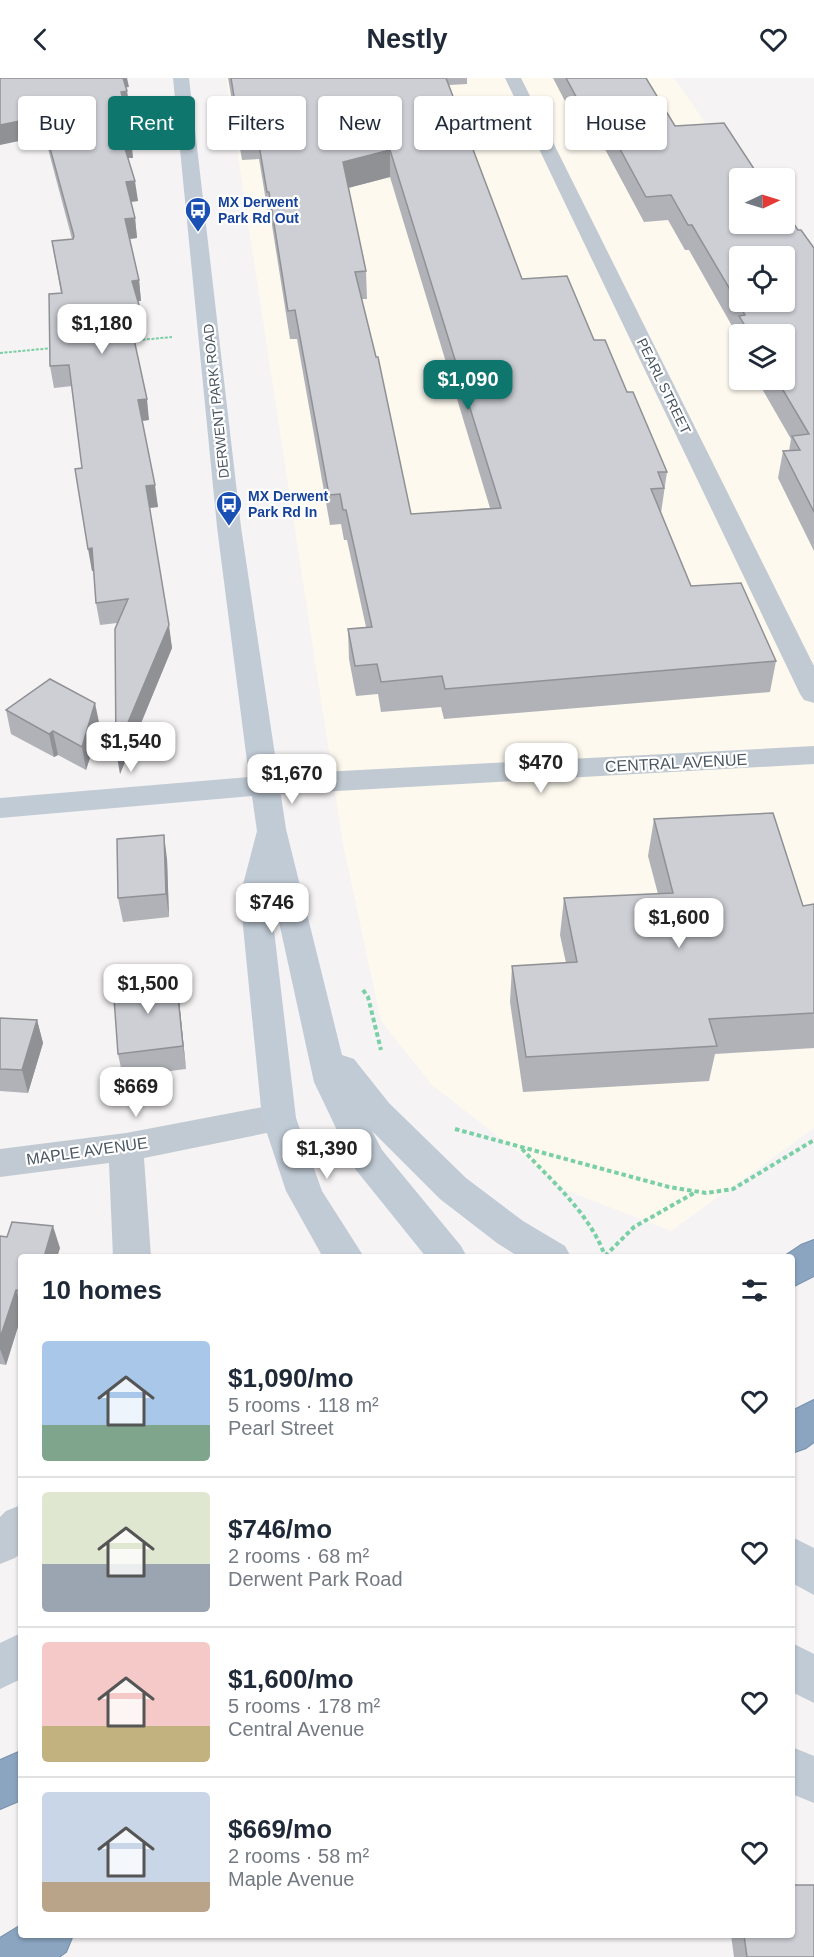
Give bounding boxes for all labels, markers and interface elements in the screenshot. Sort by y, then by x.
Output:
icon: back [24,23,57,56]
icon: heart [757,23,790,56]
text: Nestly [366,24,448,54]
chip: Buy [18,96,96,150]
chip: Rent [108,96,195,150]
chip: Filters [207,96,306,150]
chip: New [318,96,402,150]
chip: Apartment [414,96,553,150]
chip: House [565,96,667,150]
north arrow [729,168,795,234]
map controls [729,168,795,390]
place label: MX Derwent Park Rd Out [218,194,299,226]
bus stop icon: MX Derwent Park Rd Out [183,195,213,233]
button: locate [729,246,795,312]
pin: $1,180 [53,304,151,355]
text: $1,180 [71,312,133,334]
street label: DERWENT PARK ROAD [200,323,232,479]
button: layers [729,324,795,390]
street label: PEARL STREET [634,336,694,437]
pin: $1,090 [419,360,517,411]
text: $1,090 [437,368,499,390]
place label: MX Derwent Park Rd In [248,488,328,520]
bus stop icon: MX Derwent Park Rd In [214,489,244,527]
pin: $1,540 [82,722,180,773]
text: $1,540 [100,730,162,752]
pin: $470 [505,743,577,794]
text: $470 [519,751,563,773]
street label: CENTRAL AVENUE [605,751,747,775]
pin: $1,670 [243,754,341,805]
text: $1,670 [261,762,323,784]
pin: $746 [236,883,308,934]
text: $746 [250,891,294,913]
pin: $1,600 [630,898,728,949]
text: $1,600 [648,906,710,928]
pin: $1,500 [99,964,197,1015]
text: $1,500 [117,972,179,994]
pin: $669 [100,1067,172,1118]
text: $669 [114,1075,158,1097]
pin: $1,390 [278,1129,376,1180]
street label: MAPLE AVENUE [25,1134,149,1168]
text: $1,390 [296,1137,358,1159]
icon: filters [738,1274,771,1307]
text: 10 homes [42,1275,162,1305]
text: $1,090/mo [228,1363,354,1393]
icon: home [90,1365,162,1437]
icon: heart [738,1385,771,1418]
text: 5 rooms · 118 m² [228,1394,379,1416]
text: Pearl Street [228,1417,334,1439]
text: $746/mo [228,1514,332,1544]
icon: home [90,1516,162,1588]
icon: heart [738,1536,771,1569]
text: 2 rooms · 68 m² [228,1545,369,1567]
text: Derwent Park Road [228,1568,403,1590]
text: $1,600/mo [228,1664,354,1694]
icon: home [90,1666,162,1738]
icon: heart [738,1686,771,1719]
text: 5 rooms · 178 m² [228,1695,380,1717]
text: Central Avenue [228,1718,364,1740]
text: $669/mo [228,1814,332,1844]
icon: home [90,1816,162,1888]
icon: heart [738,1836,771,1869]
text: 2 rooms · 58 m² [228,1845,369,1867]
text: Maple Avenue [228,1868,354,1890]

